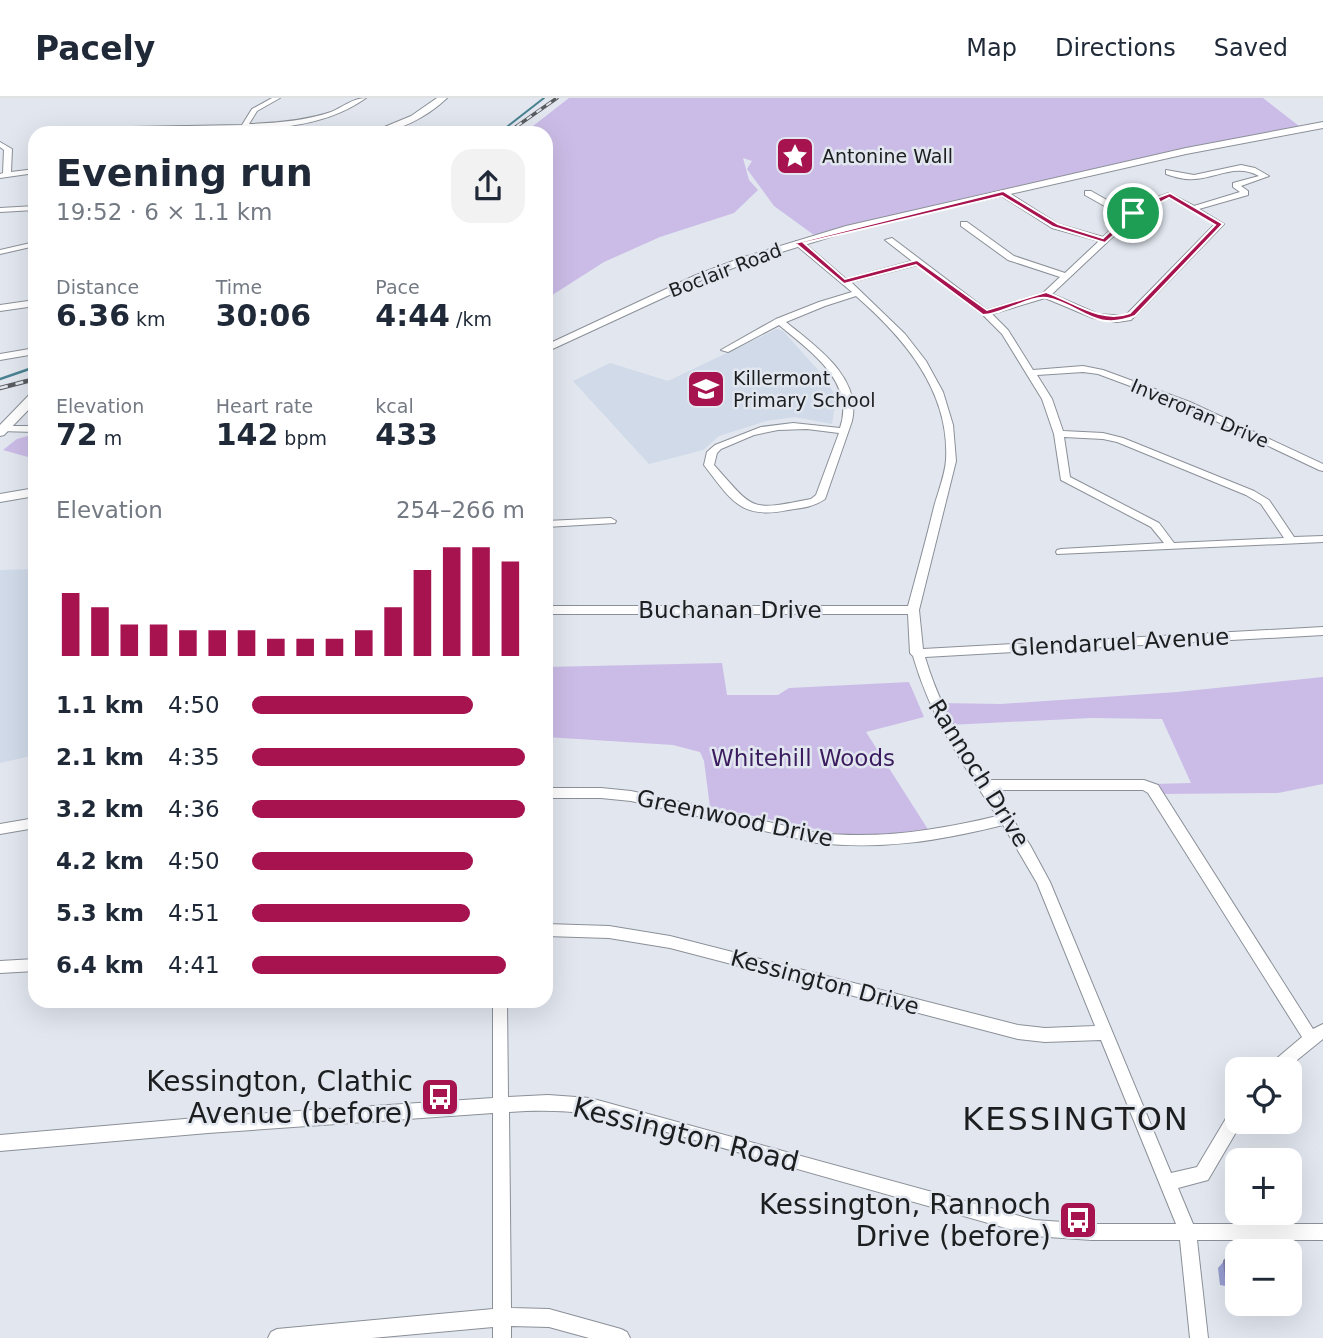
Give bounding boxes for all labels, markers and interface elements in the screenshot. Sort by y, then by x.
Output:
text: Pacely [35,29,155,68]
text: Map [966,34,1017,62]
text: Directions [1055,34,1176,62]
text: Saved [1214,34,1288,62]
place icon: Antonine Wall [774,135,816,177]
place label: Antonine Wall [822,145,953,167]
button: share [451,149,525,223]
text: Evening run [56,151,313,195]
pin [1103,183,1163,243]
icon: arrive [1114,194,1152,232]
text: 19:52 · 6 × 1.1 km [56,199,272,225]
street label: Boclair Road [666,238,784,302]
text: Distance [56,276,139,298]
text: Time [216,276,262,298]
text: Pace [375,276,420,298]
text: 6.36 [56,298,130,333]
text: 30:06 [216,298,311,333]
text: 4:44 [375,298,450,333]
text: km [130,308,166,330]
text: /km [450,308,492,330]
place label: Killermont Primary School [733,367,876,411]
school or university icon: Killermont Primary School [685,368,727,410]
street label: Inveroran Drive [1128,374,1272,452]
text: Elevation [56,395,144,417]
text: Heart rate [216,395,313,417]
text: kcal [375,395,414,417]
text: 72 [56,417,98,452]
text: 142 [216,417,278,452]
text: 433 [375,417,438,452]
text: m [98,427,122,449]
text: bpm [278,427,327,449]
text: Elevation [56,497,163,523]
text: 254–266 m [396,497,525,523]
street label: Buchanan Drive [638,597,822,623]
street label: Glendaruel Avenue [1010,623,1230,661]
text: 1.1 km [56,692,144,718]
text: 4:50 [168,692,220,718]
street label: Rannoch Drive [923,695,1035,851]
text: 2.1 km [56,744,144,770]
text: 4:35 [168,744,220,770]
park label: Whitehill Woods [711,745,895,771]
street label: Greenwood Drive [635,785,835,851]
text: 3.2 km [56,796,144,822]
text: 4:36 [168,796,220,822]
text: 4.2 km [56,848,144,874]
text: 4:50 [168,848,220,874]
text: 5.3 km [56,900,144,926]
text: 4:51 [168,900,220,926]
street label: Kessington Drive [728,944,922,1020]
text: 6.4 km [56,952,144,978]
text: 4:41 [168,952,220,978]
map controls [1225,1057,1302,1316]
button: locate [1225,1057,1302,1134]
place label: Kessington, Clathic Avenue (before) [146,1065,413,1130]
bus stop icon: Kessington, Clathic Avenue (before) [419,1076,461,1118]
street label: Kessington Road [569,1090,802,1179]
district label: KESSINGTON [962,1100,1190,1138]
button: + [1225,1148,1302,1225]
place label: Kessington, Rannoch Drive (before) [759,1188,1051,1253]
bus stop icon: Kessington, Rannoch Drive (before) [1057,1199,1099,1241]
button: − [1225,1239,1302,1316]

